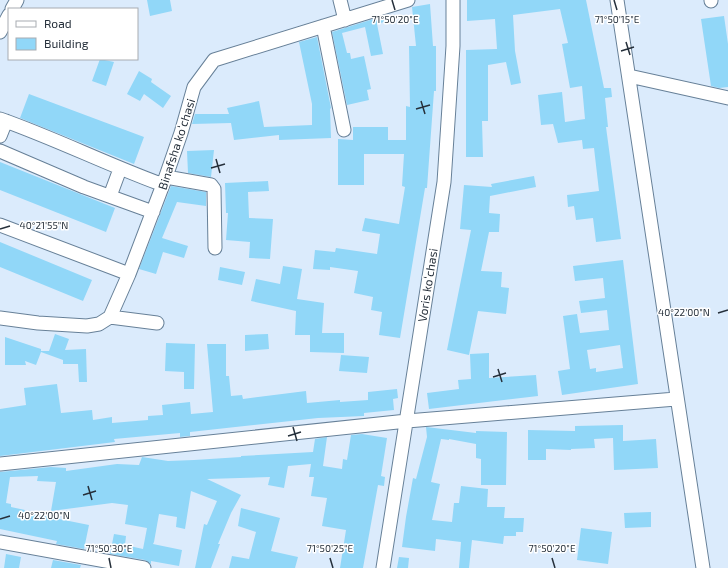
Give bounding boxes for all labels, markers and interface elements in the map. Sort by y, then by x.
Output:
legend [8,8,138,60]
text: 71°50'20"E [372,13,419,25]
text: 71°50'15"E [595,13,640,25]
text: Road [44,16,72,30]
text: Building [44,36,89,50]
street label: Binafsha koʻchasi [155,97,197,191]
text: 40°21'55"N [20,219,68,231]
street label: Voris koʻchasi [414,247,440,323]
text: 40°22'00"N [658,306,710,318]
text: 40°22'00"N [18,509,70,521]
text: 71°50'30"E [86,542,133,554]
text: 71°50'25"E [307,542,354,554]
text: 71°50'20"E [529,542,576,554]

